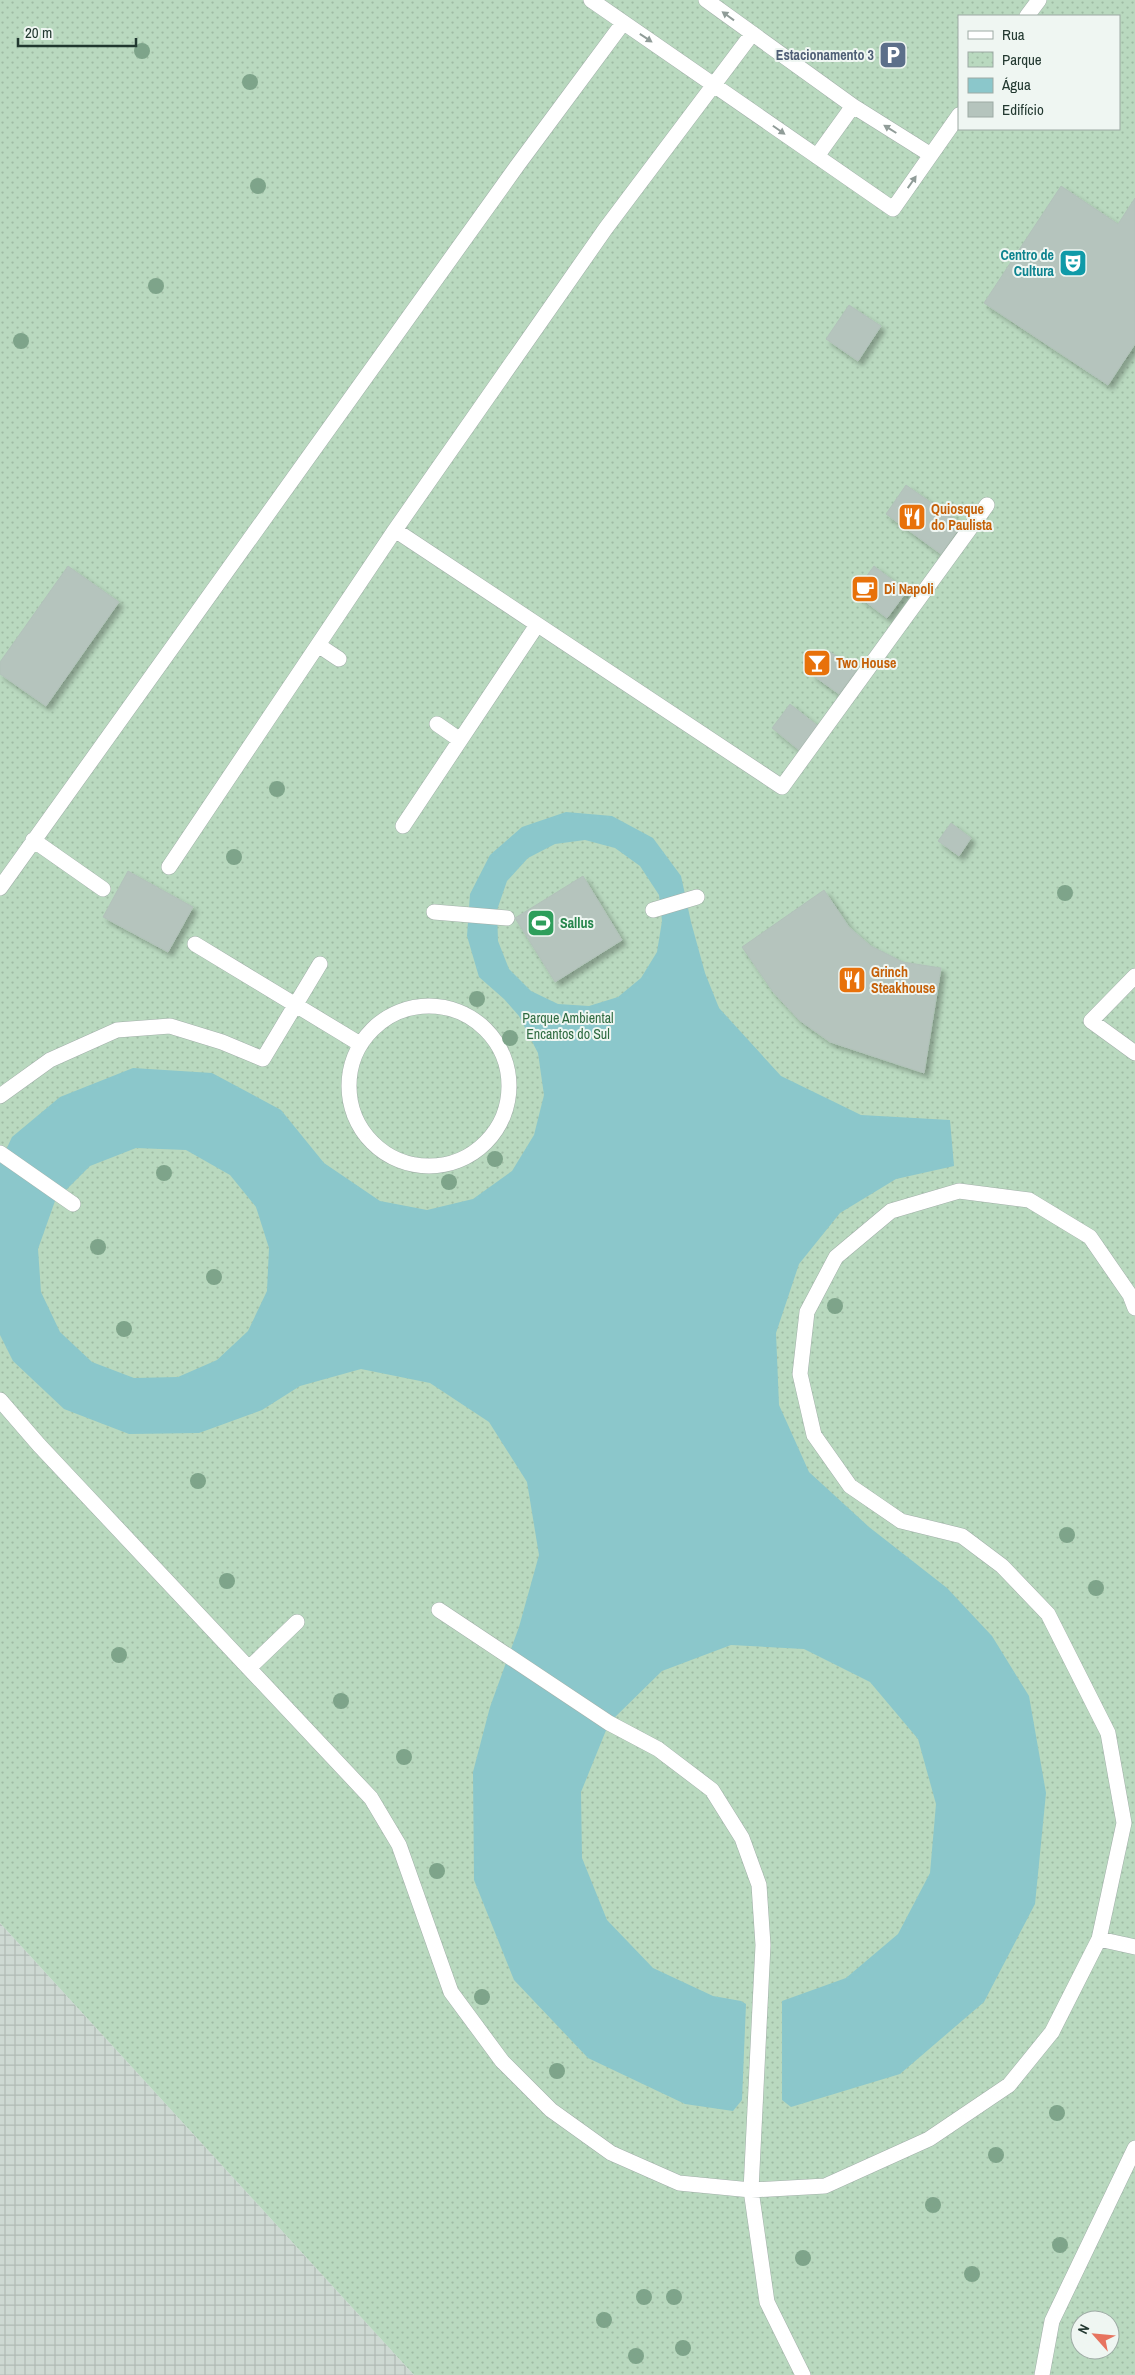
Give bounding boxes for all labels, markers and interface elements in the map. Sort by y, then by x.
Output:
one-way arrow [721,11,735,21]
scale bar [18,15,135,47]
legend [958,15,1120,130]
text: 20 m [25,22,52,43]
text: Rua [1002,24,1025,45]
one-way arrow [639,33,652,43]
parking icon: Estacionamento 3 [878,40,908,70]
place label: Estacionamento 3 [776,46,874,64]
text: Parque [1002,49,1042,70]
text: Água [1001,74,1031,95]
text: Edifício [1002,99,1044,120]
one-way arrow [883,124,897,134]
one-way arrow [773,125,786,135]
one-way arrow [907,175,917,189]
place label: Centro de Cultura [1000,246,1055,280]
theatre icon: Centro de Cultura [1058,248,1088,278]
place label: Quiosque do Paulista [931,500,993,534]
restaurant icon: Quiosque do Paulista [897,502,927,532]
cafe icon: Di Napoli [850,574,880,604]
place label: Di Napoli [884,580,934,598]
bar icon: Two House [802,648,832,678]
place label: Two House [836,654,896,672]
sports icon: Sallus [526,908,556,938]
place label: Sallus [560,914,594,932]
place label: Grinch Steakhouse [871,963,935,997]
restaurant icon: Grinch Steakhouse [837,965,867,995]
park label: Parque Ambiental Encantos do Sul [522,1009,614,1043]
north arrow [1070,2310,1120,2360]
text: N [1074,2321,1093,2337]

